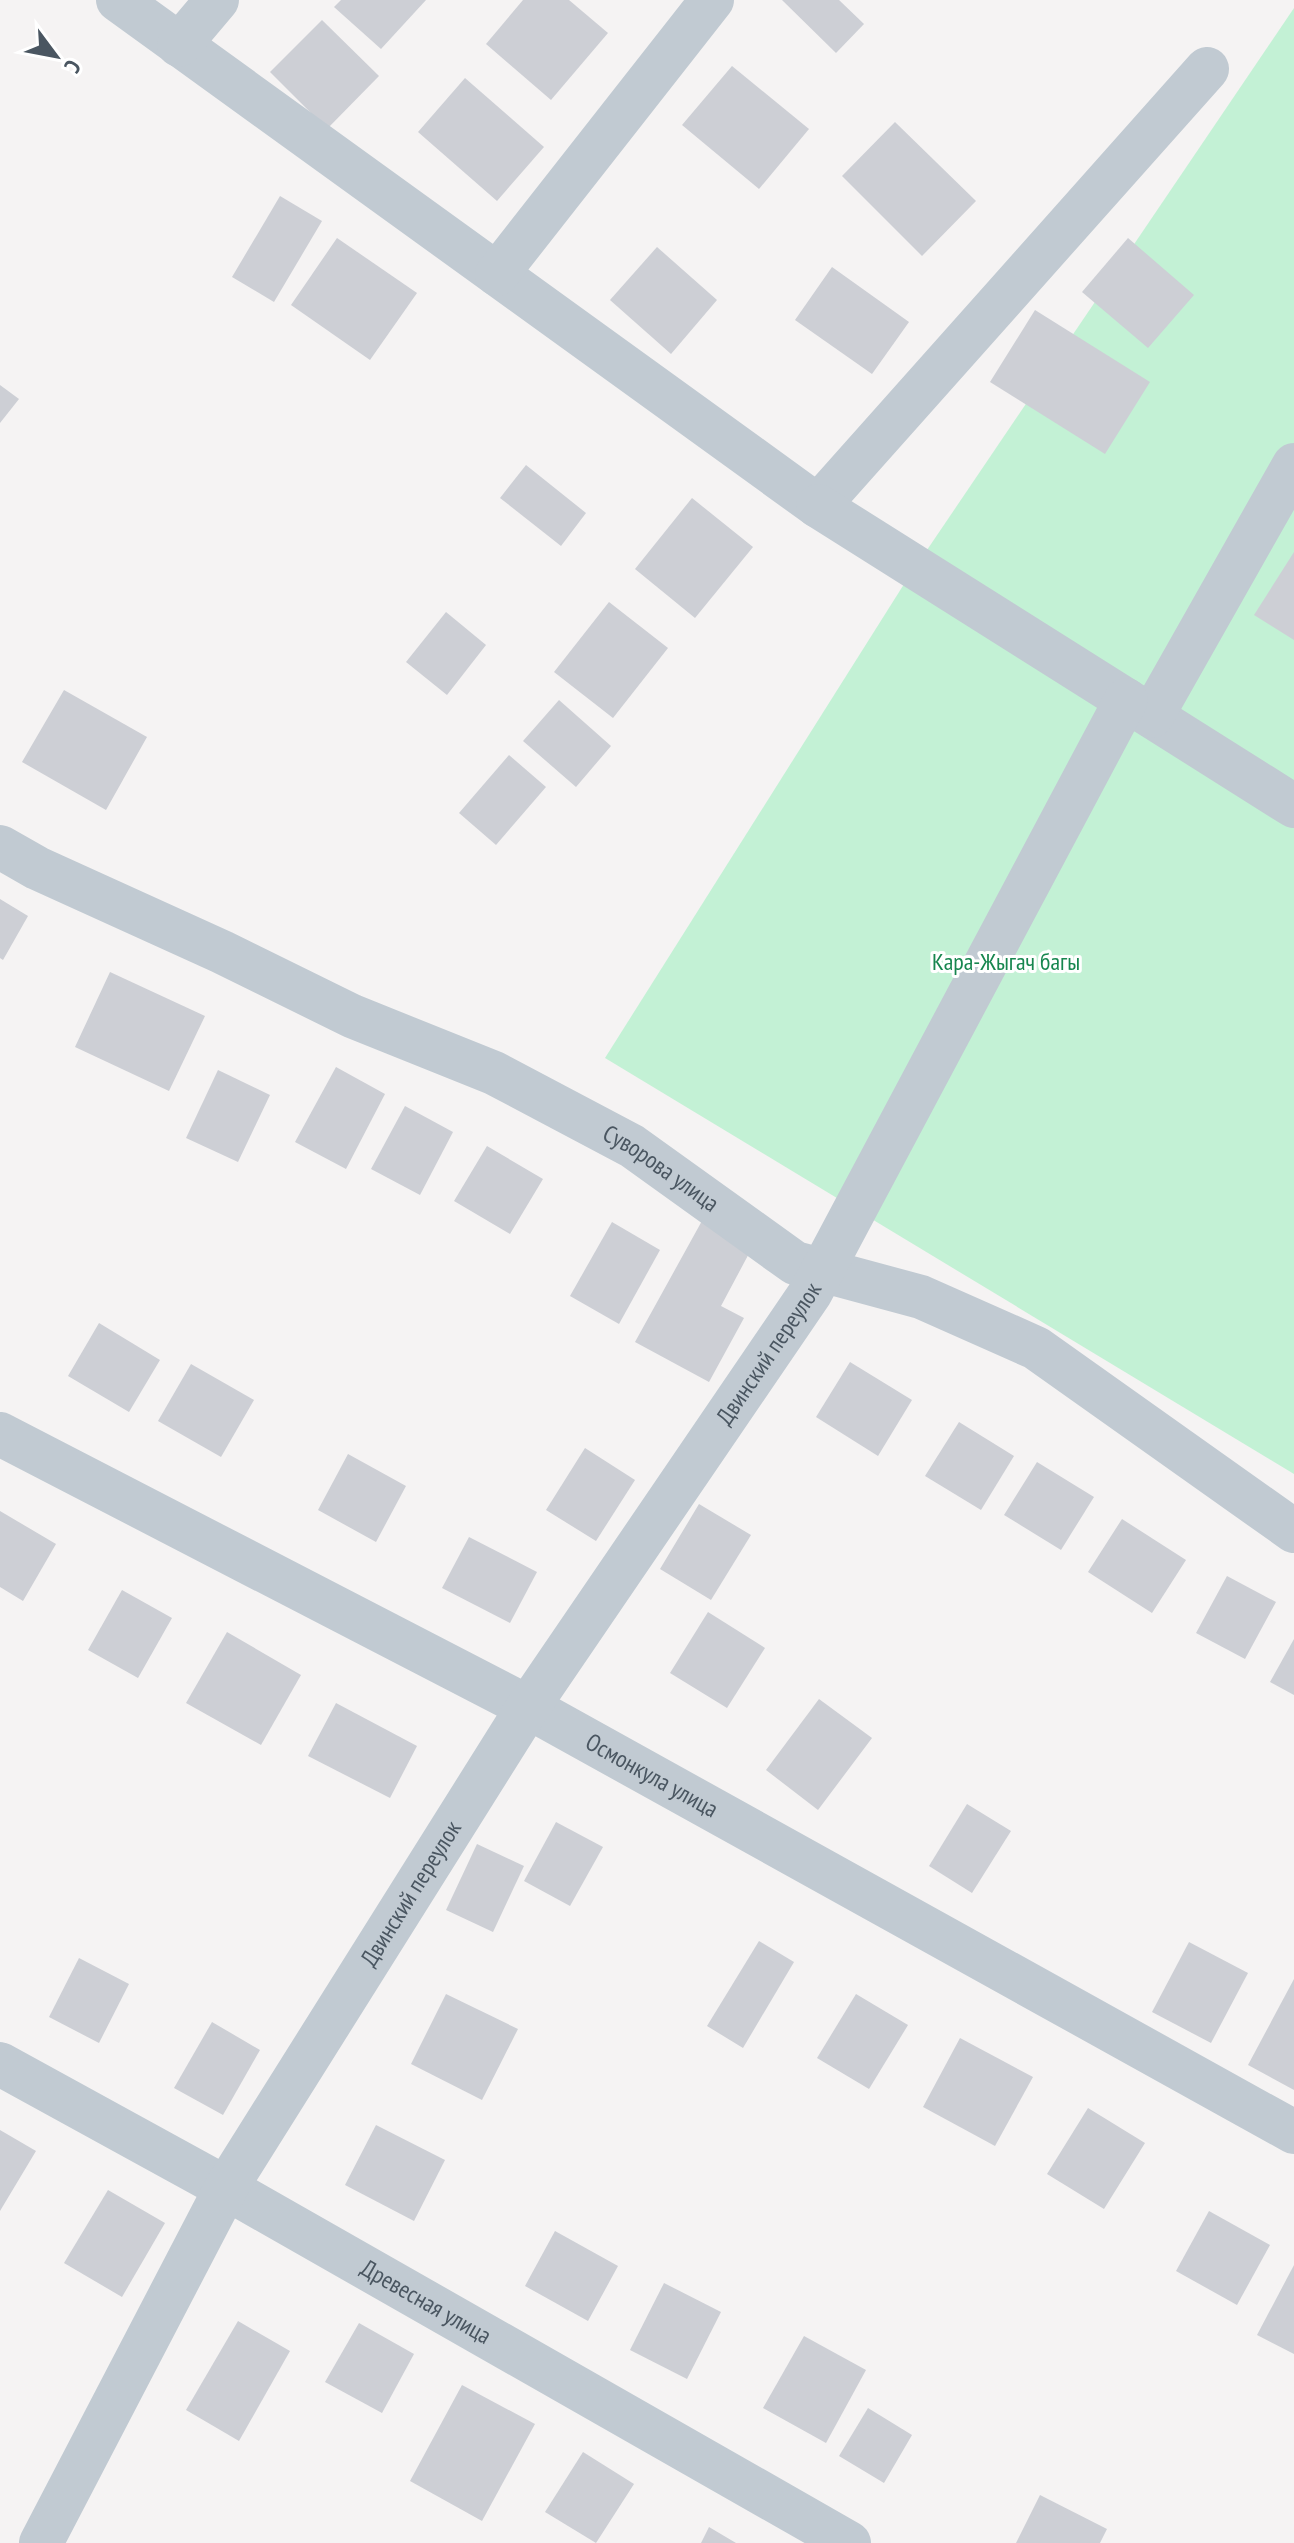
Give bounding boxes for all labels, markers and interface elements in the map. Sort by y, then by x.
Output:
north arrow [16,16,96,96]
text: С [58,55,87,78]
park label: Кара-Жыгач багы [932,946,1080,977]
street label: Суворова улица [598,1117,725,1218]
street label: Двинский переулок [709,1276,829,1431]
street label: Осмонкула улица [580,1726,724,1824]
street label: Двинский переулок [353,1814,468,1972]
street label: Древесная улица [356,2252,497,2351]

